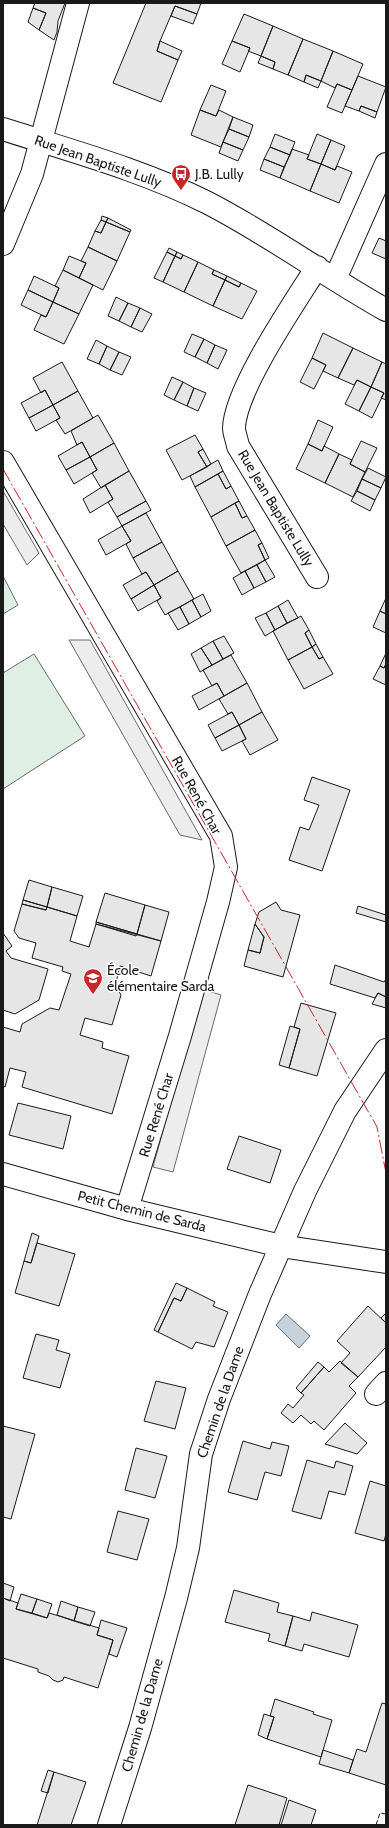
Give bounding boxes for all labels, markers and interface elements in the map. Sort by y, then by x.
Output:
street label: Rue Jean Baptiste Lully [32,131,164,191]
bus stop icon: J.B. Lully [170,163,192,191]
place label: J.B. Lully [194,165,244,183]
street label: Rue Jean Baptiste Lully [234,446,318,570]
street label: Rue René Char [168,753,226,838]
place label: École élémentaire Sarda [107,961,215,995]
school or university icon: École élémentaire Sarda [82,967,104,995]
street label: Rue René Char [135,1070,177,1159]
street label: Petit Chemin de Sarda [76,1186,208,1236]
street label: Chemin de la Dame [192,1344,248,1460]
street label: Chemin de la Dame [117,1656,167,1774]

